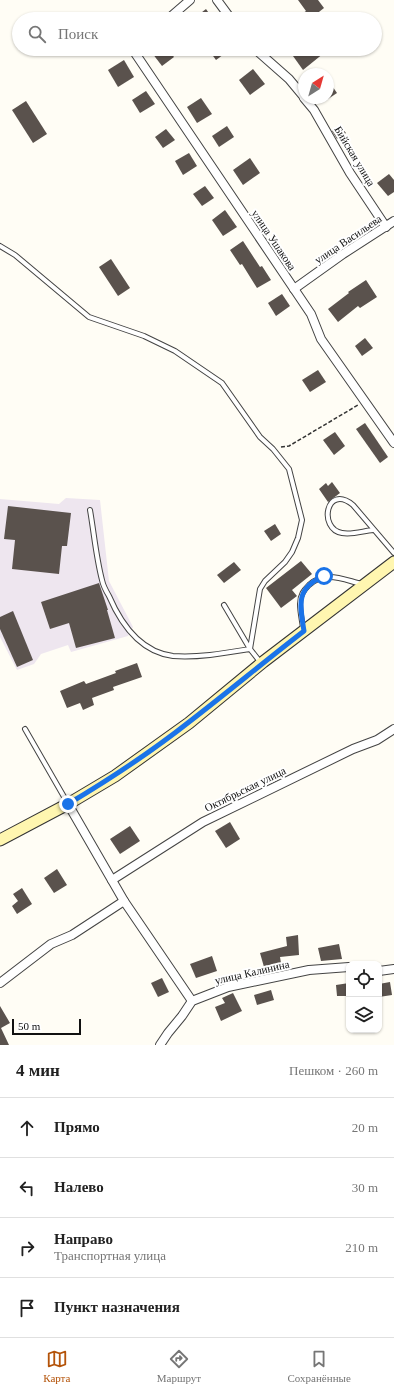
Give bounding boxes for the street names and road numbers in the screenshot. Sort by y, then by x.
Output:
street label: Бийская улица [332,124,378,188]
street label: улица Ушакова [249,207,299,273]
street label: улица Васильева [312,212,384,266]
street label: Октябрьская улица [202,764,288,814]
street label: улица Калинина [214,958,290,986]

